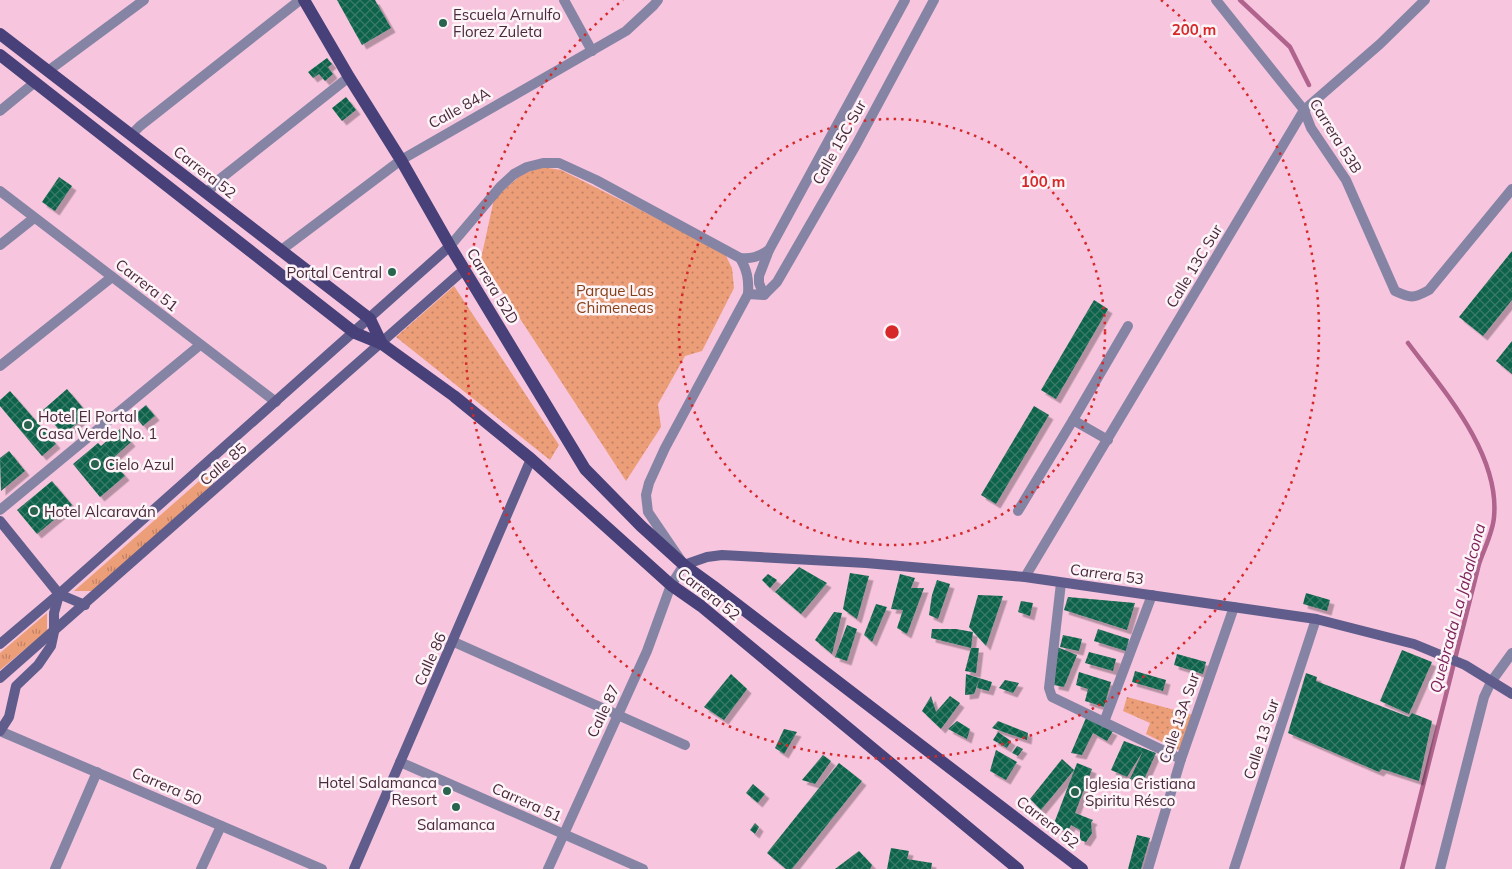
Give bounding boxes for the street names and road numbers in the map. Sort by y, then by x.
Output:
street label: Calle 84A [425,83,493,133]
street label: Carrera 53B [1306,95,1366,177]
street label: Calle 15C Sur [808,96,870,188]
street label: Carrera 52 [170,142,240,202]
street label: Calle 13C Sur [1162,220,1227,311]
street label: Carrera 52D [463,244,523,328]
street label: Carrera 51 [112,255,182,315]
street label: Calle 85 [196,438,250,490]
street label: Carrera 53 [1069,559,1145,589]
street label: Carrera 52 [674,564,744,624]
street label: Calle 86 [410,629,450,689]
street label: Calle 13A Sur [1155,670,1204,766]
street label: Calle 87 [583,682,623,740]
street label: Calle 13 Sur [1239,696,1283,782]
street label: Carrera 50 [129,763,205,809]
street label: Carrera 51 [489,778,565,826]
street label: Carrera 52 [1013,792,1083,852]

